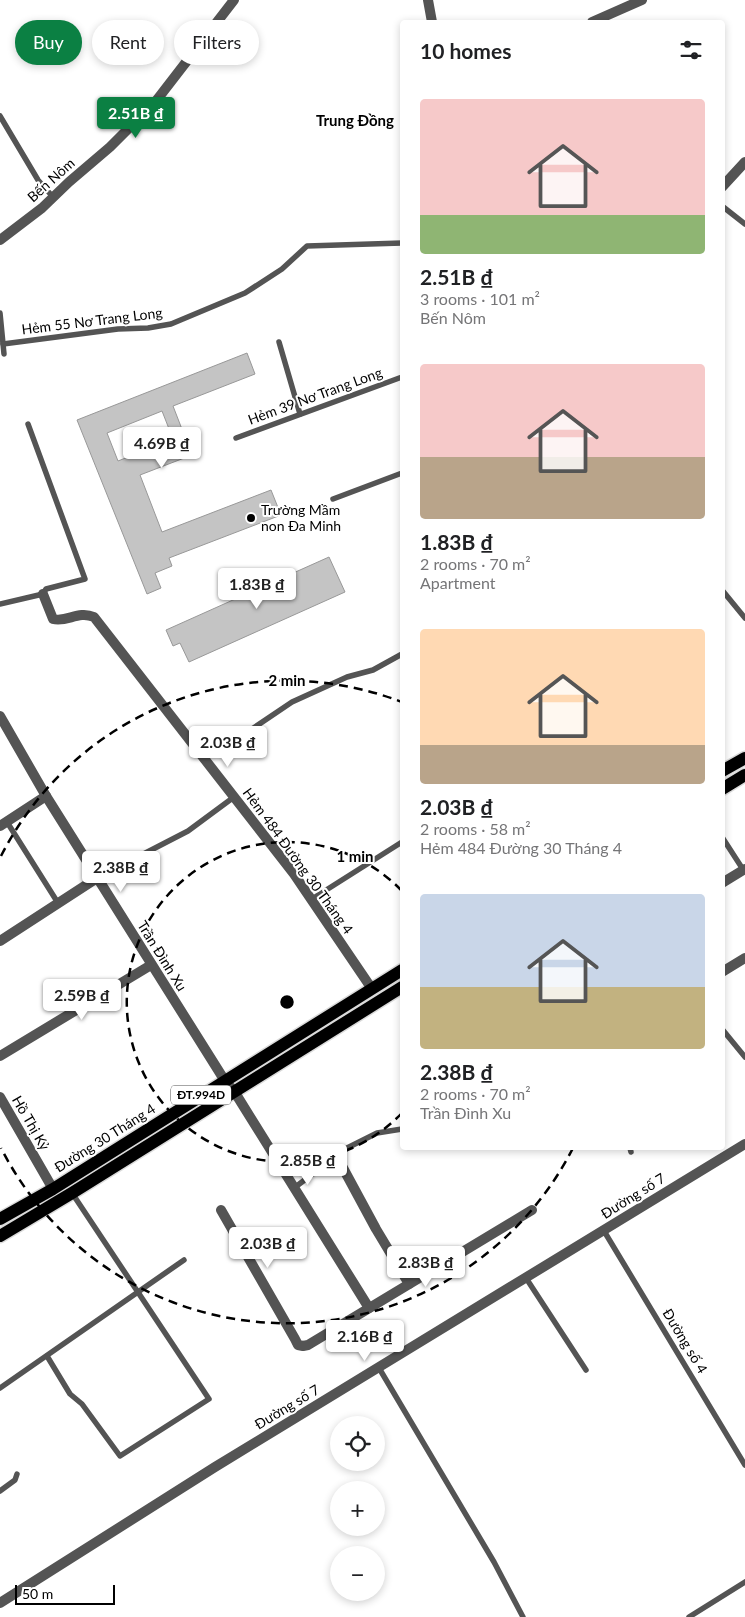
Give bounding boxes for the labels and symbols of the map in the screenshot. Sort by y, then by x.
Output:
pin: 2.51B ₫ [90,96,182,139]
district label: Trung Đồng [316,111,394,129]
street label: Bến Nôm [24,154,78,205]
street label: Hẻm 55 Nơ Trang Long [21,303,163,338]
street label: Hẻm 39 Nơ Trang Long [245,363,384,428]
pin: 4.69B ₫ [116,426,208,469]
place label: Trường Mầm non Đa Minh [261,501,341,534]
marker: Trường Mầm non Đa Minh [245,512,257,524]
pin: 1.83B ₫ [211,568,303,610]
text: 2 min [268,671,306,689]
pin: 2.03B ₫ [182,726,274,768]
street label: Hẻm 484 Đường 30 Tháng 4 [240,784,357,937]
text: 1 min [336,847,374,865]
pin: 2.38B ₫ [75,850,167,893]
street label: Trần Đình Xu [134,917,191,994]
pin: 2.59B ₫ [36,978,128,1021]
centre of rings [278,993,296,1011]
road number: ĐT.994D [171,1086,231,1104]
street label: Hồ Thị Kỷ [9,1092,54,1154]
street label: Đường 30 Tháng 4 [51,1100,158,1175]
pin: 2.85B ₫ [262,1144,354,1186]
street label: Đường số 7 [598,1169,668,1222]
pin: 2.03B ₫ [222,1226,314,1269]
pin: 2.83B ₫ [380,1246,472,1288]
street label: Đường số 4 [659,1305,711,1376]
pin: 2.16B ₫ [319,1320,411,1362]
street label: Đường số 7 [251,1381,322,1433]
scale bar [15,1582,115,1605]

